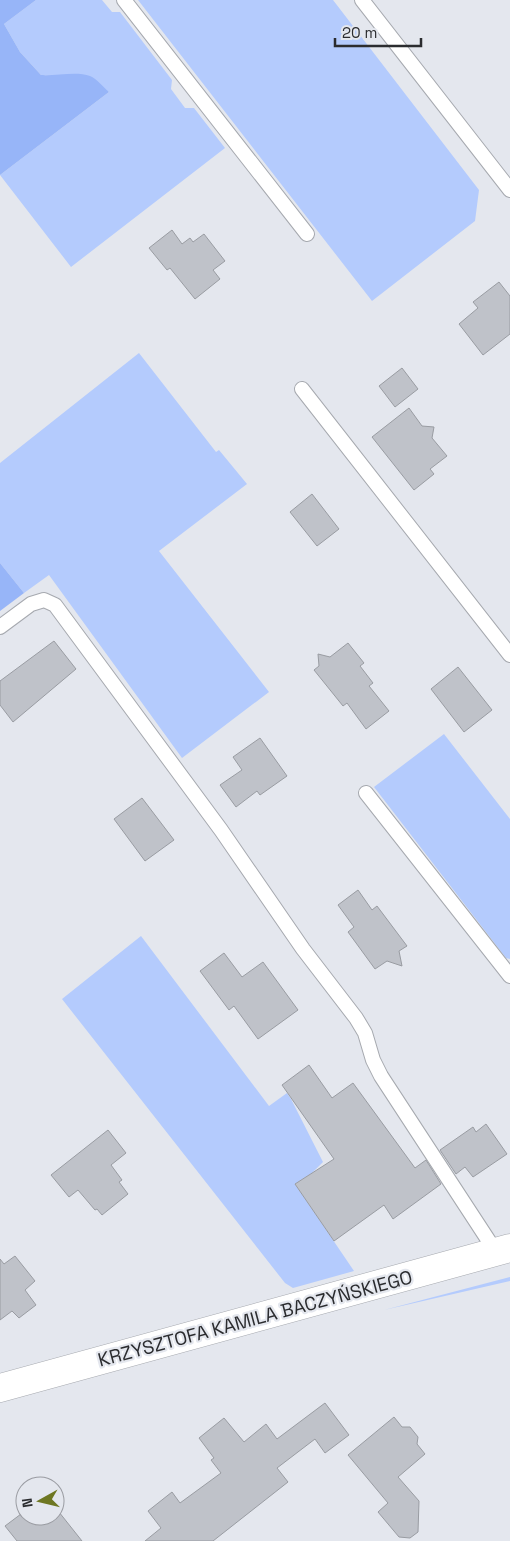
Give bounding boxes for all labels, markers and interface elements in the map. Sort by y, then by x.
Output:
scale bar [335,15,421,47]
text: 20 m [342,23,377,42]
street label: KRZYSZTOFA KAMILA BACZYŃSKIEGO [95,1264,415,1373]
north arrow [15,1476,65,1526]
text: N [18,1497,37,1509]

